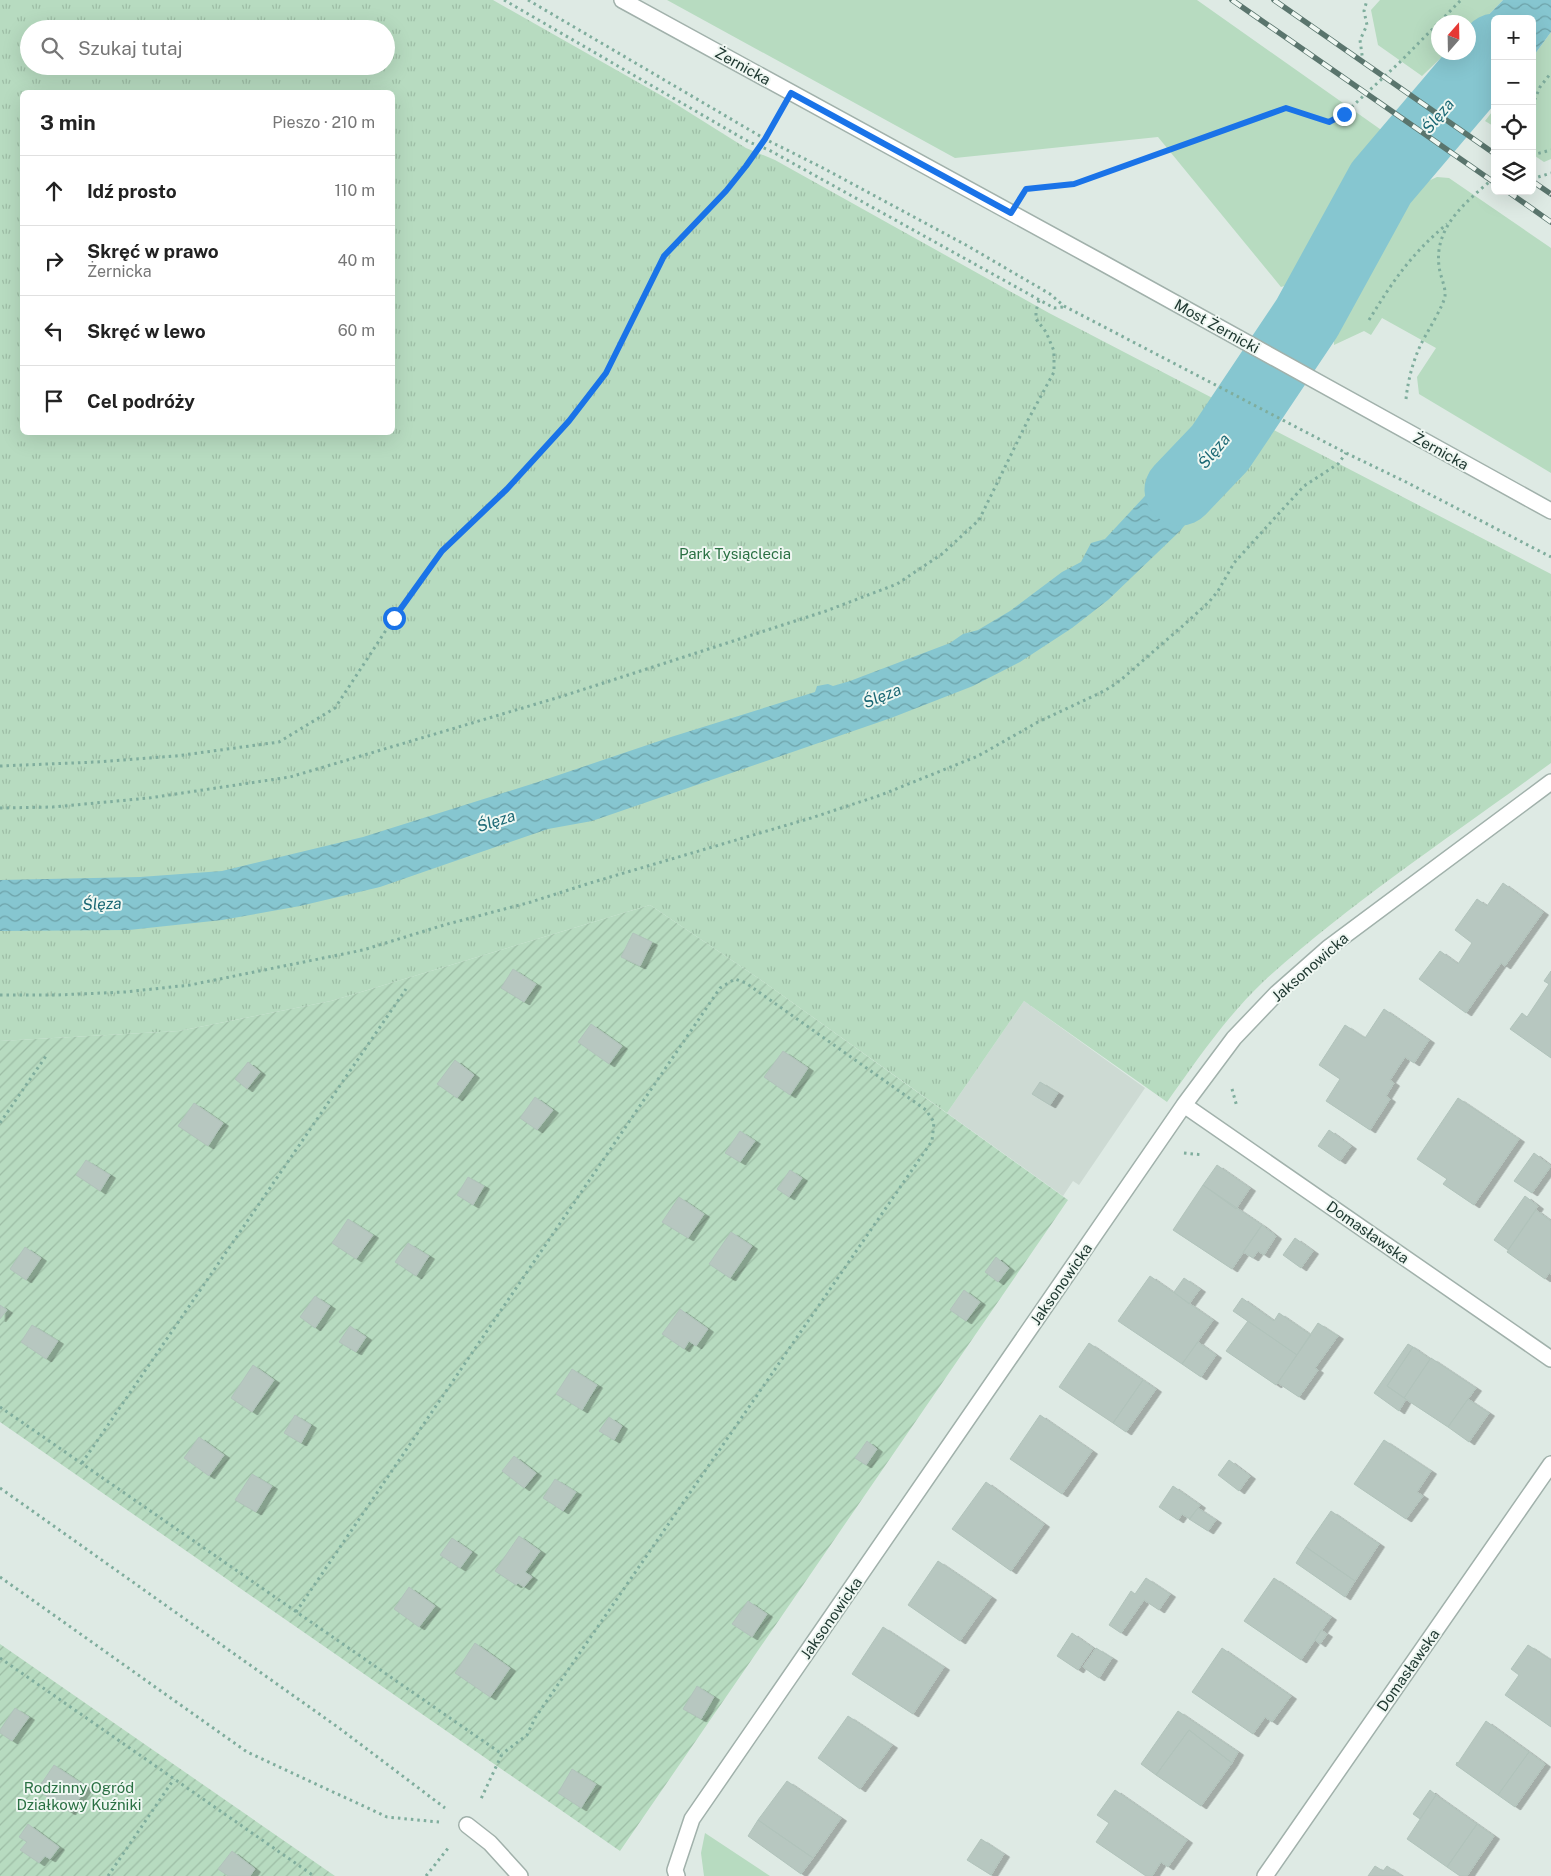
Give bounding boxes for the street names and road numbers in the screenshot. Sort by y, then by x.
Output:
street label: Żernicka [712,43,774,88]
street label: Most Żernicki [1171,295,1263,356]
street label: Żernicka [1410,428,1472,473]
street label: Jaksonowicka [1268,929,1352,1005]
street label: Domasławska [1324,1197,1412,1267]
street label: Jaksonowicka [1027,1240,1095,1328]
street label: Jaksonowicka [797,1574,865,1662]
street label: Domasławska [1373,1626,1443,1714]

